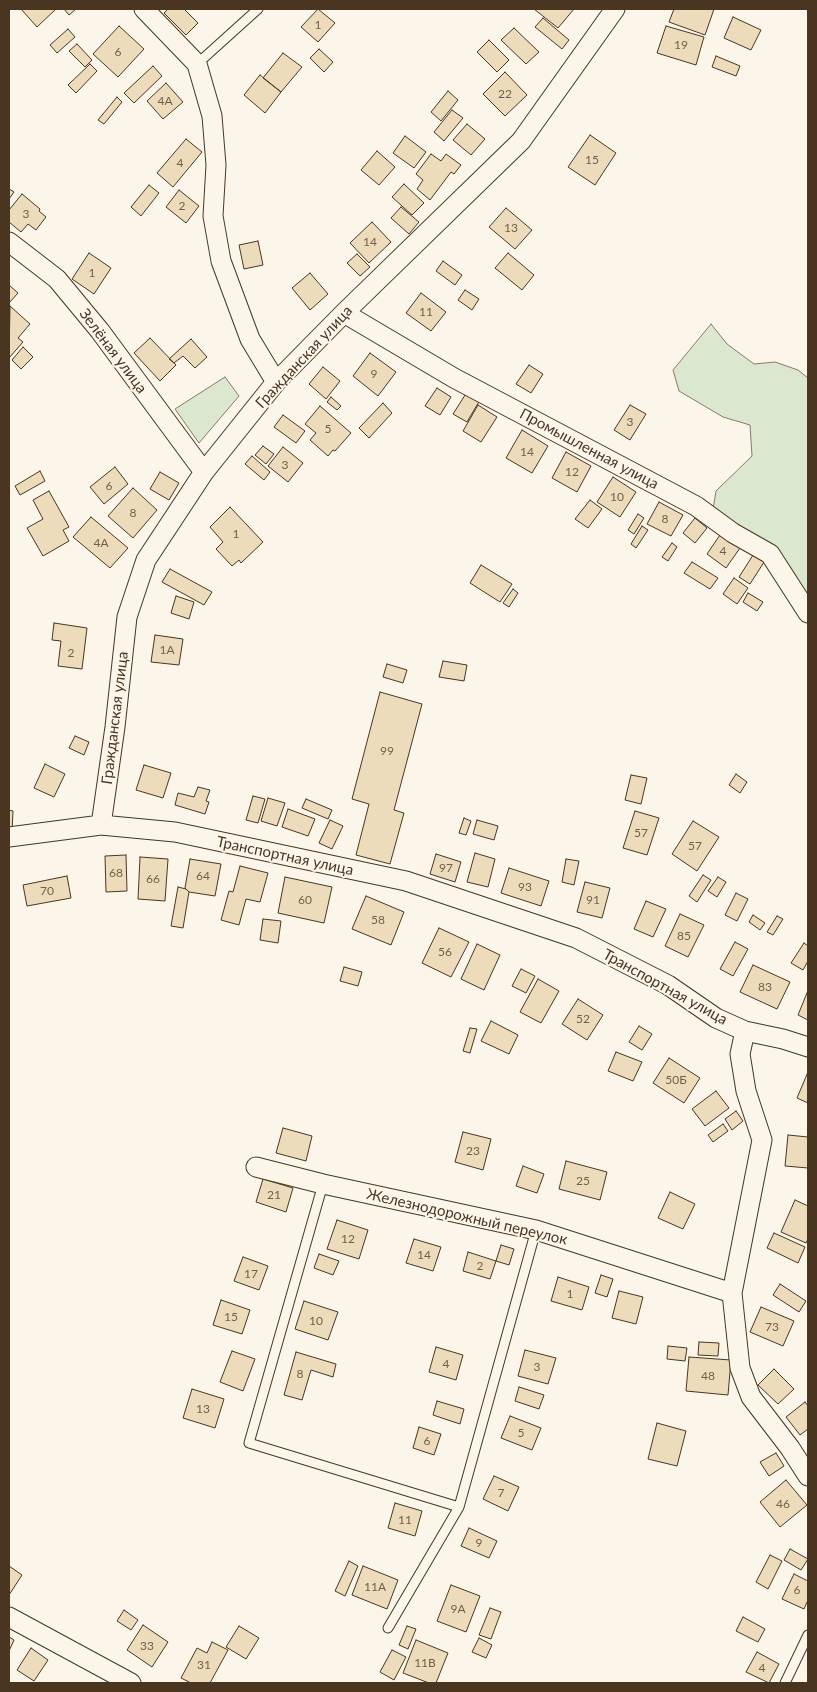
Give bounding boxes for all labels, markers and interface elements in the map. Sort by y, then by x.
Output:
house number: 1 [315,18,321,32]
house number: 19 [674,38,688,52]
house number: 6 [115,45,121,59]
house number: 22 [498,87,512,101]
house number: 4А [157,94,173,108]
house number: 15 [585,153,599,167]
house number: 4 [177,156,183,170]
house number: 2 [179,199,185,213]
house number: 3 [23,207,29,221]
house number: 13 [504,221,518,235]
house number: 14 [363,235,377,249]
house number: 1 [89,266,95,280]
street label: Гражданская улица [252,302,356,412]
street label: Зелёная улица [75,305,151,397]
house number: 11 [419,305,433,319]
house number: 9 [371,367,377,381]
street label: Промышленная улица [516,405,662,493]
house number: 3 [627,415,633,429]
house number: 5 [325,422,331,436]
house number: 14 [520,445,534,459]
house number: 3 [282,458,288,472]
house number: 12 [565,465,579,479]
house number: 6 [106,479,112,493]
house number: 10 [610,490,624,504]
house number: 8 [130,506,136,520]
house number: 8 [662,512,668,526]
house number: 1 [233,527,239,541]
house number: 4А [93,536,109,550]
house number: 4 [720,544,726,558]
house number: 1А [159,643,175,657]
house number: 2 [68,646,74,660]
street label: Гражданская улица [98,651,132,785]
house number: 99 [380,744,394,758]
house number: 57 [634,826,648,840]
street label: Транспортная улица [215,833,355,879]
house number: 57 [688,839,702,853]
house number: 97 [439,861,453,875]
house number: 68 [109,866,123,880]
house number: 64 [196,869,210,883]
house number: 66 [146,872,160,886]
house number: 93 [518,880,532,894]
house number: 70 [40,884,54,898]
house number: 60 [298,893,312,907]
house number: 91 [586,893,600,907]
house number: 58 [371,913,385,927]
house number: 85 [677,929,691,943]
house number: 56 [438,945,452,959]
street label: Транспортная улица [600,945,730,1029]
house number: 83 [758,980,772,994]
house number: 52 [576,1012,590,1026]
house number: 50Б [665,1073,687,1087]
house number: 23 [466,1144,480,1158]
house number: 25 [576,1174,590,1188]
street label: Железнодорожный переулок [365,1185,569,1249]
house number: 21 [267,1188,281,1202]
house number: 12 [341,1232,355,1246]
house number: 14 [417,1248,431,1262]
house number: 2 [477,1259,483,1273]
house number: 17 [244,1267,258,1281]
house number: 1 [567,1287,573,1301]
house number: 15 [224,1310,238,1324]
house number: 10 [309,1314,323,1328]
house number: 73 [765,1320,779,1334]
house number: 4 [443,1357,449,1371]
house number: 3 [534,1360,540,1374]
house number: 8 [297,1367,303,1381]
house number: 48 [701,1369,715,1383]
house number: 13 [196,1402,210,1416]
house number: 5 [518,1426,524,1440]
house number: 6 [424,1434,430,1448]
house number: 7 [498,1486,504,1500]
house number: 46 [776,1497,790,1511]
house number: 11 [398,1513,412,1527]
house number: 9 [476,1536,482,1550]
house number: 11А [364,1580,386,1594]
house number: 6 [794,1583,800,1597]
house number: 9А [450,1602,466,1616]
house number: 33 [140,1639,154,1653]
house number: 11В [414,1656,436,1670]
house number: 31 [197,1658,211,1672]
house number: 4 [759,1661,765,1675]

